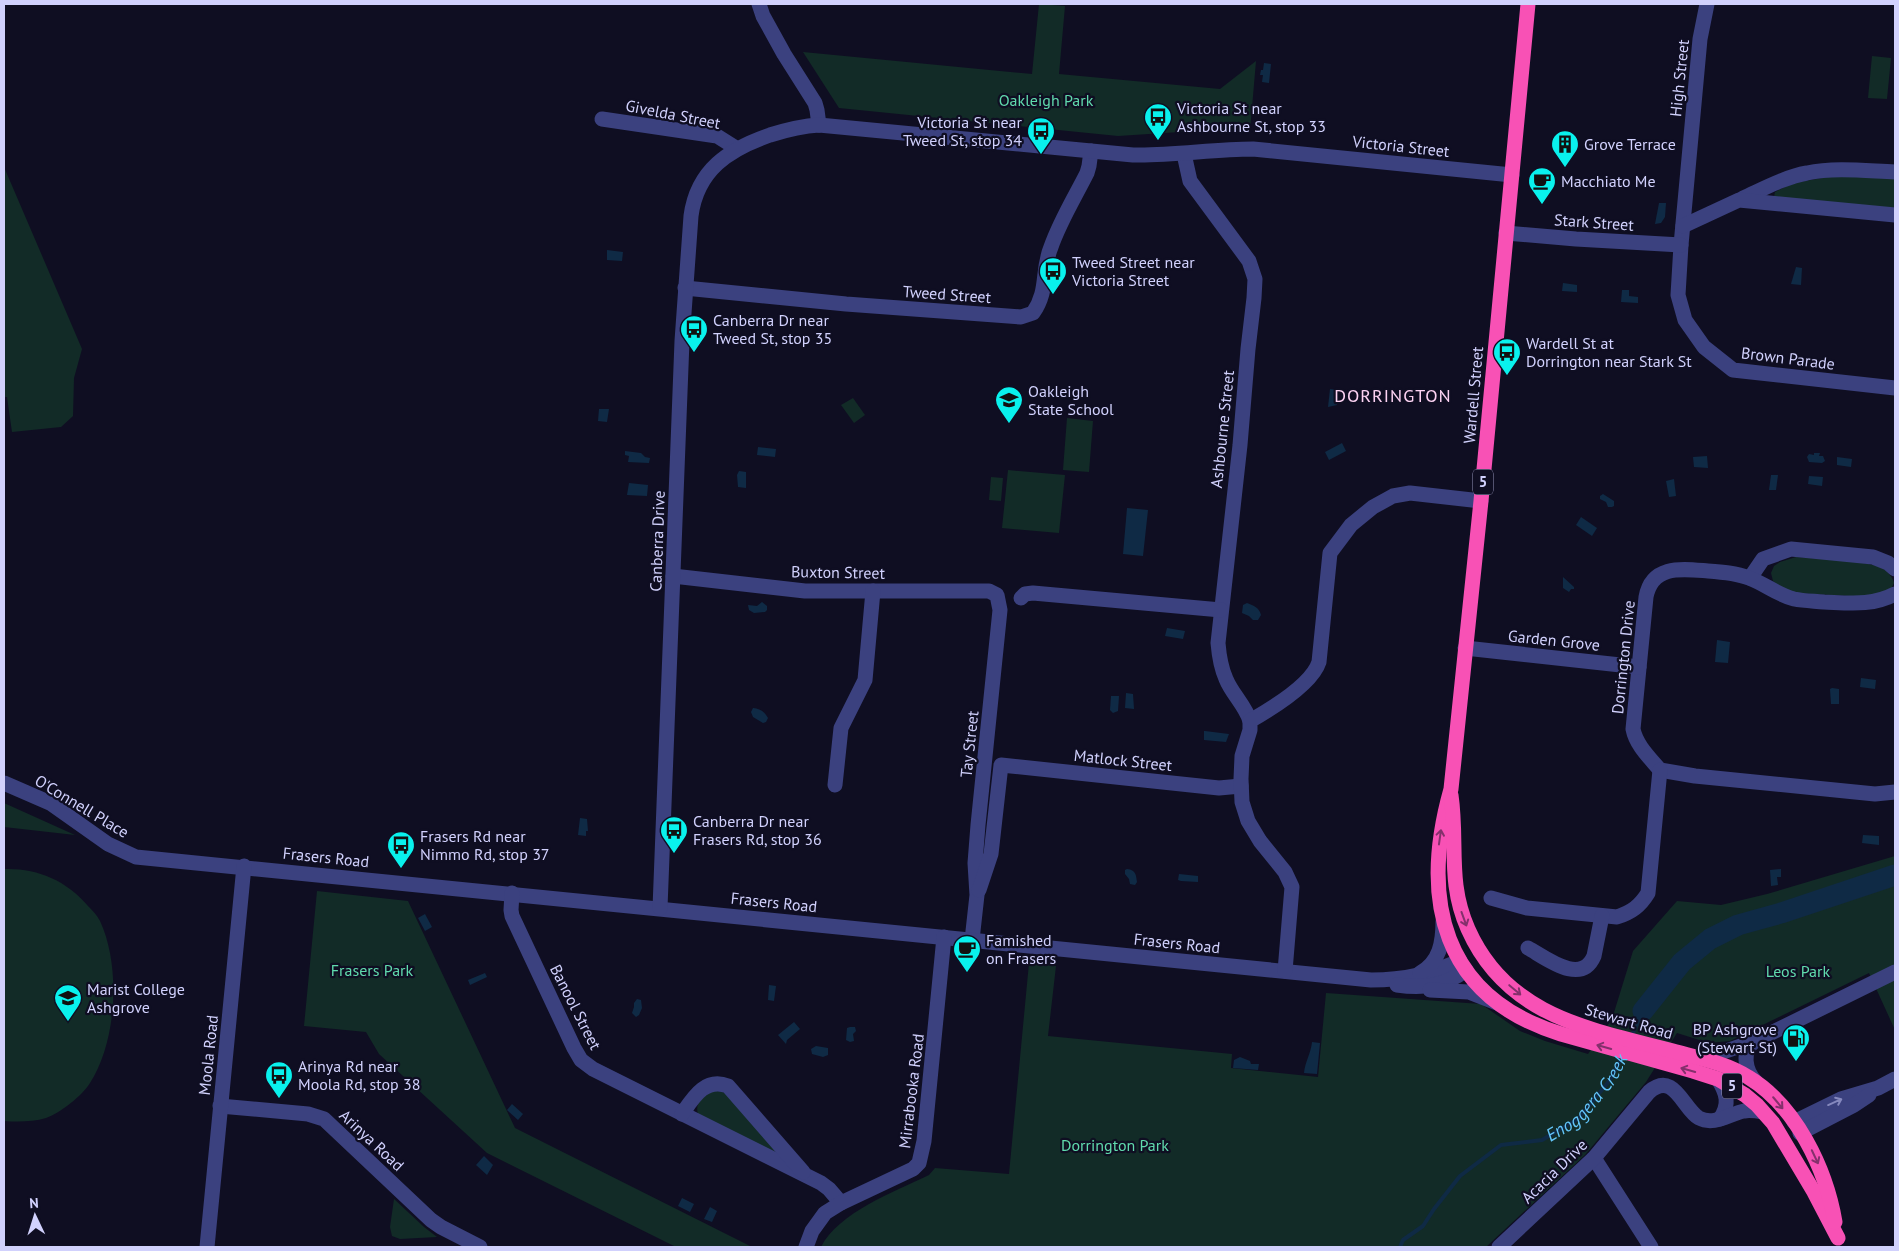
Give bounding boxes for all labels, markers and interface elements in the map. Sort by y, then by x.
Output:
street label: High Street [1665,38,1693,118]
park label: Oakleigh Park [999,90,1094,110]
street label: Givelda Street [624,95,723,133]
place label: Victoria St near Ashbourne St, stop 33 [1176,98,1326,136]
bus stop icon: Victoria St near Ashbourne St, stop 33 [1143,102,1173,141]
place label: Victoria St near Tweed St, stop 34 [903,112,1023,150]
bus stop icon: Victoria St near Tweed St, stop 34 [1026,116,1056,155]
building icon: Grove Terrace [1550,129,1580,168]
street label: Victoria Street [1351,131,1451,161]
place label: Grove Terrace [1584,134,1676,154]
cafe icon: Macchiato Me [1527,166,1557,205]
place label: Macchiato Me [1561,171,1656,191]
street label: Stark Street [1554,209,1635,235]
place label: Tweed Street near Victoria Street [1071,252,1195,290]
bus stop icon: Tweed Street near Victoria Street [1038,256,1068,295]
street label: Tweed Street [902,281,992,307]
place label: Canberra Dr near Tweed St, stop 35 [713,310,832,348]
bus stop icon: Canberra Dr near Tweed St, stop 35 [679,314,709,353]
place label: Wardell St at Dorrington near Stark St [1526,333,1692,371]
bus stop icon: Wardell St at Dorrington near Stark St [1492,337,1522,376]
street label: Brown Parade [1740,342,1836,374]
street label: Wardell Street [1459,345,1487,444]
street label: Ashbourne Street [1206,369,1238,489]
place label: Oakleigh State School [1028,381,1114,419]
district label: DORRINGTON [1334,384,1452,407]
school or university icon: Oakleigh State School [994,385,1024,424]
road number: 5 [1473,470,1493,494]
street label: Canberra Drive [645,490,669,592]
street label: Buxton Street [791,561,886,583]
street label: Dorrington Drive [1607,599,1639,715]
street label: Garden Grove [1507,625,1601,655]
street label: Tay Street [956,709,983,778]
street label: Matlock Street [1073,745,1174,775]
street label: O'Connell Place [31,770,133,842]
place label: Canberra Dr near Frasers Rd, stop 36 [693,811,822,849]
bus stop icon: Canberra Dr near Frasers Rd, stop 36 [659,815,689,854]
place label: Frasers Rd near Nimmo Rd, stop 37 [420,826,550,864]
one-way arrow [1436,829,1446,845]
bus stop icon: Frasers Rd near Nimmo Rd, stop 37 [386,830,416,869]
street label: Frasers Road [282,843,370,871]
street label: Frasers Road [730,888,818,916]
one-way arrow [1460,911,1469,926]
street label: Frasers Road [1133,929,1221,957]
place label: Famished on Frasers [986,930,1057,968]
cafe icon: Famished on Frasers [952,934,982,973]
park label: Frasers Park [331,960,414,980]
street label: Banool Street [546,961,606,1053]
park label: Leos Park [1766,961,1830,981]
place label: Marist College Ashgrove [87,979,185,1017]
school or university icon: Marist College Ashgrove [53,983,83,1022]
one-way arrow [1508,985,1521,996]
street label: Stewart Road [1583,999,1675,1043]
street label: Moola Road [194,1014,222,1096]
place label: BP Ashgrove (Stewart St) [1693,1019,1777,1057]
fuel station icon: BP Ashgrove (Stewart St) [1781,1023,1811,1062]
street label: Mirrabooka Road [894,1033,928,1149]
one-way arrow [1596,1041,1612,1051]
water label: Enoggera Creek [1541,1049,1633,1146]
place label: Arinya Rd near Moola Rd, stop 38 [298,1056,420,1094]
bus stop icon: Arinya Rd near Moola Rd, stop 38 [264,1060,294,1099]
one-way arrow [1681,1065,1697,1074]
road number: 5 [1722,1074,1742,1098]
one-way arrow [1772,1096,1783,1109]
one-way arrow [1827,1097,1842,1107]
street label: Arinya Road [335,1105,409,1175]
park label: Dorrington Park [1061,1135,1169,1155]
street label: Acacia Drive [1517,1135,1591,1207]
one-way arrow [1810,1149,1820,1164]
north arrow [10,1191,60,1241]
text: N [29,1194,39,1212]

